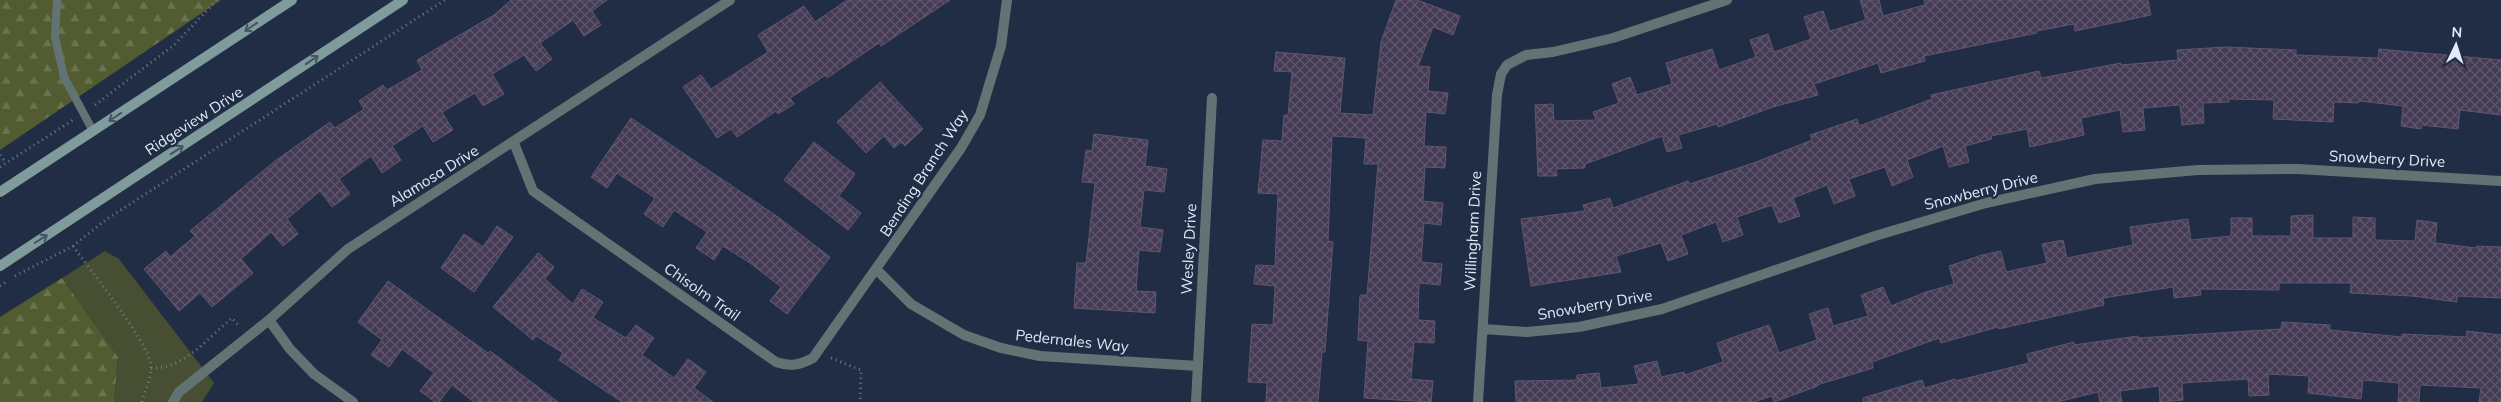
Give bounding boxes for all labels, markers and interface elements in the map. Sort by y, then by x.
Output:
north arrow [2431,20,2481,70]
one-way arrow [244,22,258,32]
text: N [2451,23,2463,41]
one-way arrow [305,55,319,65]
street label: Ridgeview Drive [141,82,246,159]
street label: Bending Branch Way [875,106,972,240]
one-way arrow [109,112,123,122]
street label: Alamosa Drive [385,141,482,211]
one-way arrow [169,145,183,155]
street label: Snowberry Drive [2328,146,2446,171]
street label: Snowberry Drive [1922,167,2040,214]
street label: Willingham Drive [1460,171,1485,291]
street label: Wesley Drive [1177,203,1200,295]
one-way arrow [34,234,48,245]
street label: Chisolm Trail [661,258,744,325]
street label: Snowberry Drive [1536,285,1654,324]
street label: Pedernales Way [1014,325,1130,356]

